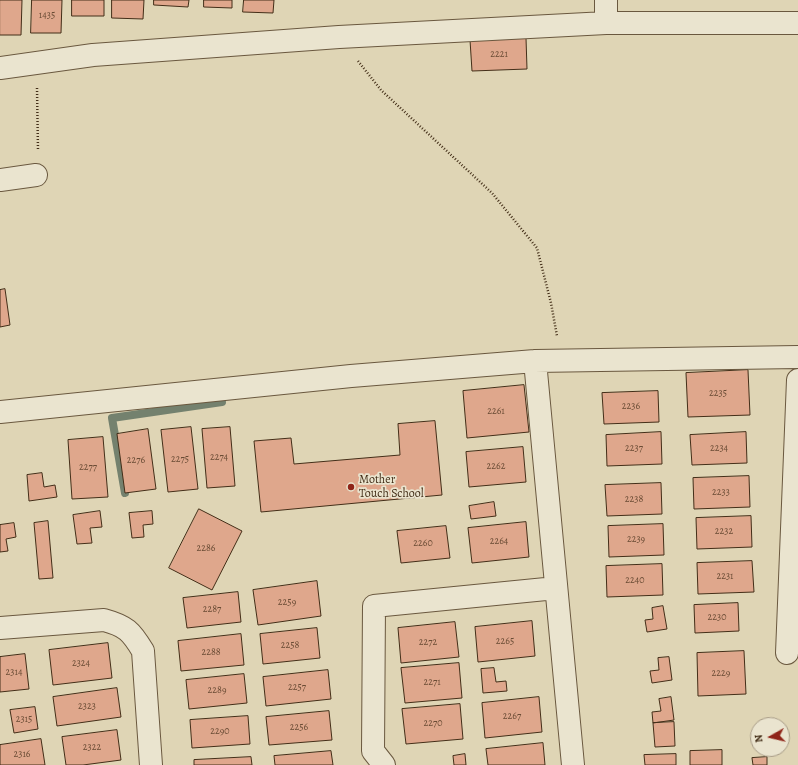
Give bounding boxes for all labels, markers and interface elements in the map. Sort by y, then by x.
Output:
house number: 1435 [39,10,55,22]
house number: 2221 [490,49,508,61]
house number: 2235 [709,388,727,400]
house number: 2236 [622,401,640,413]
house number: 2261 [487,406,505,418]
house number: 2237 [625,443,643,455]
house number: 2234 [710,443,728,455]
house number: 2274 [210,452,228,464]
house number: 2275 [171,454,189,466]
house number: 2276 [127,455,145,467]
house number: 2262 [487,461,505,473]
house number: 2277 [79,462,97,474]
place label: Mother Touch School [359,473,424,501]
marker: Mother Touch School [346,482,356,492]
house number: 2233 [712,487,730,499]
house number: 2238 [625,494,643,506]
house number: 2232 [715,526,733,538]
house number: 2239 [627,534,645,546]
house number: 2264 [490,536,508,548]
house number: 2260 [413,538,433,550]
house number: 2286 [197,543,215,555]
house number: 2231 [716,571,734,583]
house number: 2240 [625,575,645,587]
house number: 2259 [278,597,296,609]
house number: 2287 [203,604,221,616]
house number: 2230 [708,612,726,624]
house number: 2265 [496,636,514,648]
house number: 2272 [419,637,437,649]
house number: 2258 [281,640,299,652]
house number: 2288 [201,647,221,659]
house number: 2324 [72,658,90,670]
house number: 2314 [6,667,22,679]
house number: 2229 [712,668,730,680]
house number: 2271 [423,677,441,689]
house number: 2257 [288,682,306,694]
house number: 2289 [208,685,226,697]
house number: 2323 [78,701,96,713]
house number: 2267 [503,711,521,723]
house number: 2315 [16,714,32,726]
north arrow [750,717,790,757]
house number: 2270 [423,718,443,730]
house number: 2256 [290,722,308,734]
house number: 2290 [210,726,230,738]
text: N [751,734,767,744]
house number: 2322 [83,742,101,754]
house number: 2316 [14,749,30,761]

